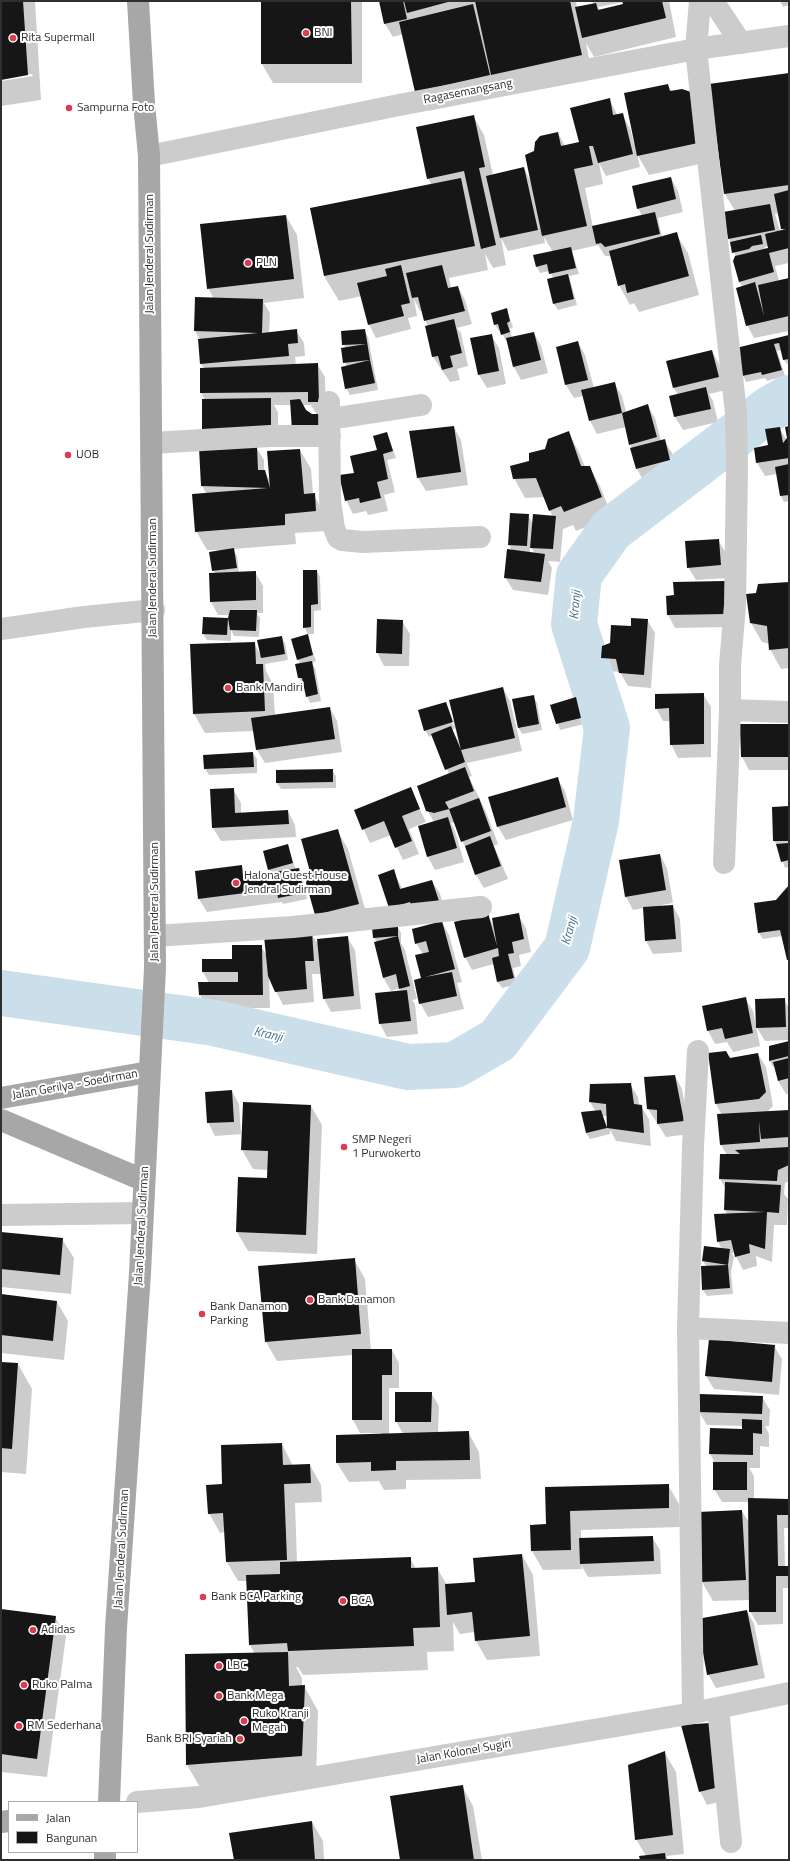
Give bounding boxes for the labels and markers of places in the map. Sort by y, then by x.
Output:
place label: BNI [314,26,332,40]
marker: BNI [301,28,311,38]
place label: Rita Supermall [21,31,95,45]
marker: Rita Supermall [8,33,18,43]
place label: Sampurna Foto [77,101,154,115]
marker: Sampurna Foto [64,103,74,113]
place label: PLN [256,256,277,270]
marker: PLN [243,258,253,268]
place label: UOB [76,448,99,462]
marker: UOB [63,450,73,460]
place label: Bank Mandiri [236,681,303,695]
marker: Bank Mandiri [223,683,233,693]
place label: Halona Guest House Jendral Sudirman [244,869,347,897]
marker: Halona Guest House Jendral Sudirman [231,878,241,888]
place label: SMP Negeri 1 Purwokerto [352,1133,421,1161]
marker: SMP Negeri 1 Purwokerto [339,1142,349,1152]
place label: Bank Danamon [318,1293,395,1307]
marker: Bank Danamon [305,1295,315,1305]
place label: Bank Danamon Parking [210,1300,287,1328]
marker: Bank Danamon Parking [197,1309,207,1319]
place label: Bank BCA Parking [211,1590,301,1604]
marker: Bank BCA Parking [198,1592,208,1602]
place label: BCA [351,1594,372,1608]
marker: BCA [338,1596,348,1606]
place label: Adidas [41,1623,75,1637]
marker: Adidas [28,1625,38,1635]
place label: LBC [227,1659,247,1673]
marker: LBC [214,1661,224,1671]
place label: Ruko Palma [32,1678,92,1692]
marker: Ruko Palma [19,1680,29,1690]
place label: Bank Mega [227,1689,283,1703]
marker: Bank Mega [214,1691,224,1701]
place label: Ruko Kranji Megah [252,1707,309,1735]
marker: Ruko Kranji Megah [239,1716,249,1726]
place label: RM Sederhana [27,1719,101,1733]
marker: RM Sederhana [14,1721,24,1731]
place label: Bank BRI Syariah [146,1732,232,1746]
marker: Bank BRI Syariah [235,1734,245,1744]

